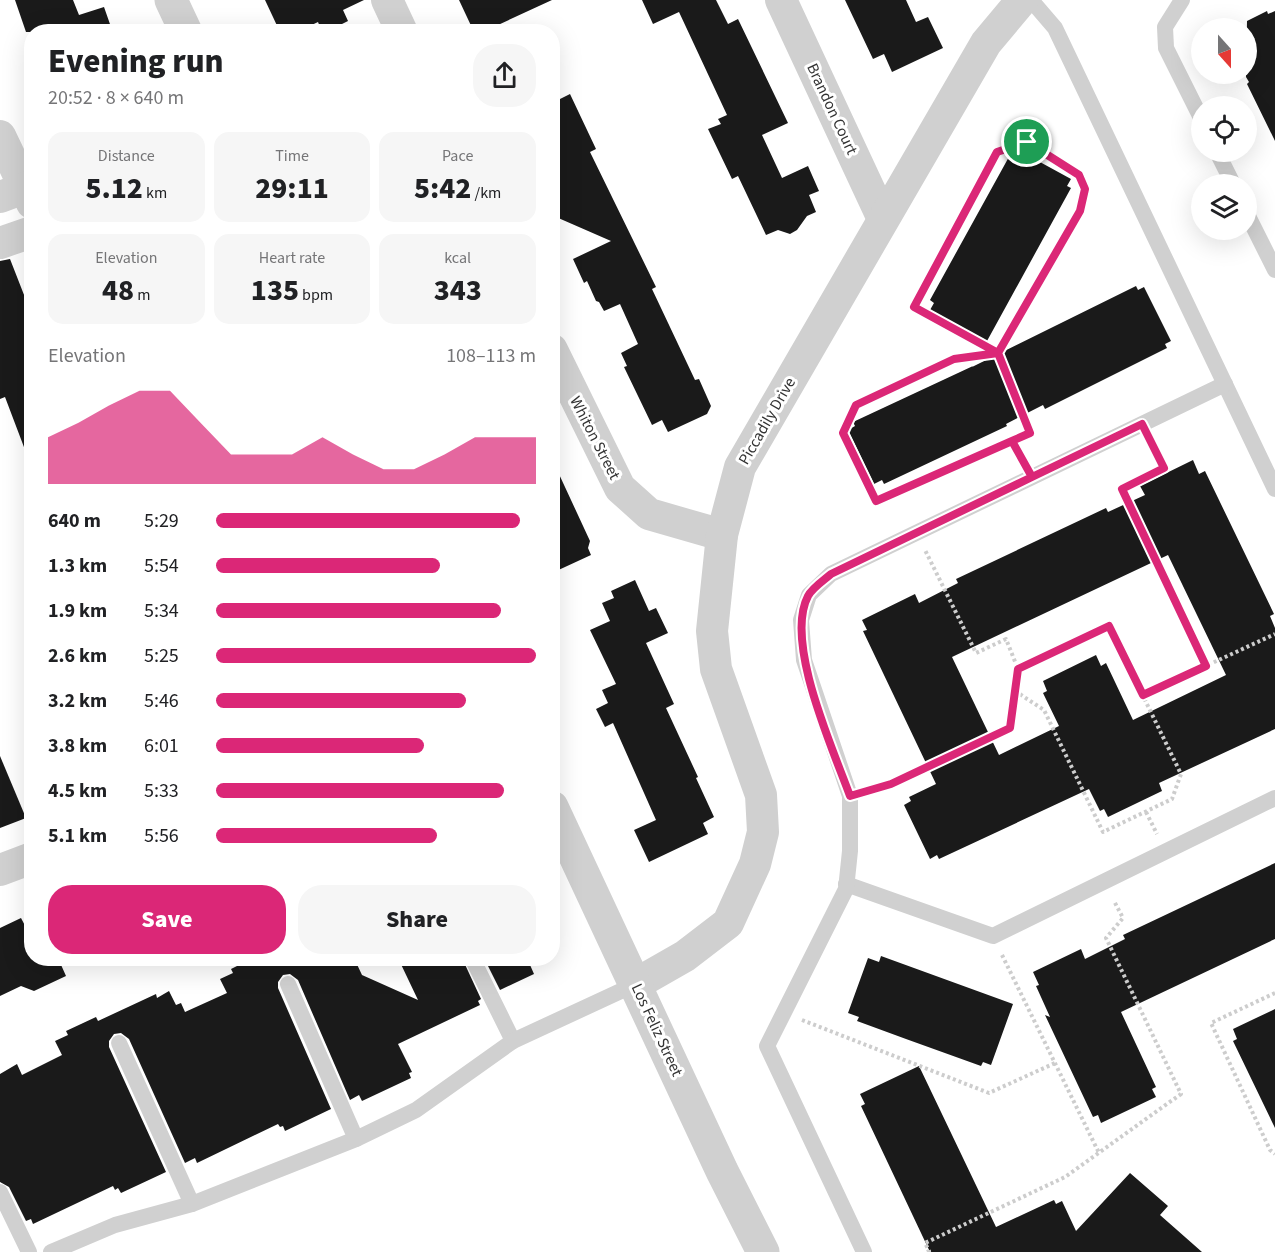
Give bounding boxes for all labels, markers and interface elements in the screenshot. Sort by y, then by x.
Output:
north arrow [1191,18,1257,84]
map controls [1191,18,1257,240]
text: Evening run [48,38,224,85]
button: share [473,44,536,107]
street label: Brandon Court [801,60,863,159]
text: 20:52 · 8 × 640 m [48,84,184,112]
button: locate [1191,96,1257,162]
pin [1001,116,1052,167]
icon: arrive [1010,125,1043,158]
text: Distance [98,145,155,167]
text: Time [275,145,309,167]
text: Pace [442,145,473,167]
text: 5.12 [85,167,143,210]
text: 29:11 [255,167,329,210]
text: 5:42 [414,167,471,210]
button: layers [1191,174,1257,240]
text: km [143,182,167,204]
text: /km [471,182,501,204]
text: Elevation [95,247,157,269]
text: Heart rate [259,247,325,269]
text: kcal [444,247,471,269]
text: 48 [102,269,134,312]
text: 135 [251,269,299,312]
text: 343 [434,269,482,312]
text: m [134,284,151,306]
text: bpm [299,284,333,306]
text: Elevation [48,342,126,370]
text: 108–113 m [446,342,536,370]
street label: Piccadily Drive [733,373,801,469]
street label: Whiton Street [565,392,626,484]
text: 640 m [48,507,101,535]
text: 5:29 [144,507,179,535]
text: 1.3 km [48,552,107,580]
text: 5:54 [144,552,179,580]
text: 1.9 km [48,597,107,625]
text: 5:34 [144,597,179,625]
text: 2.6 km [48,642,107,670]
text: 5:25 [144,642,179,670]
text: 3.2 km [48,687,107,715]
text: 5:46 [144,687,179,715]
text: 3.8 km [48,732,107,760]
text: 6:01 [144,732,179,760]
text: 4.5 km [48,777,107,805]
text: 5:33 [144,777,179,805]
text: 5.1 km [48,822,107,850]
text: 5:56 [144,822,179,850]
button: Save [48,885,286,954]
button: Share [298,885,536,954]
street label: Los Feliz Street [626,980,688,1080]

